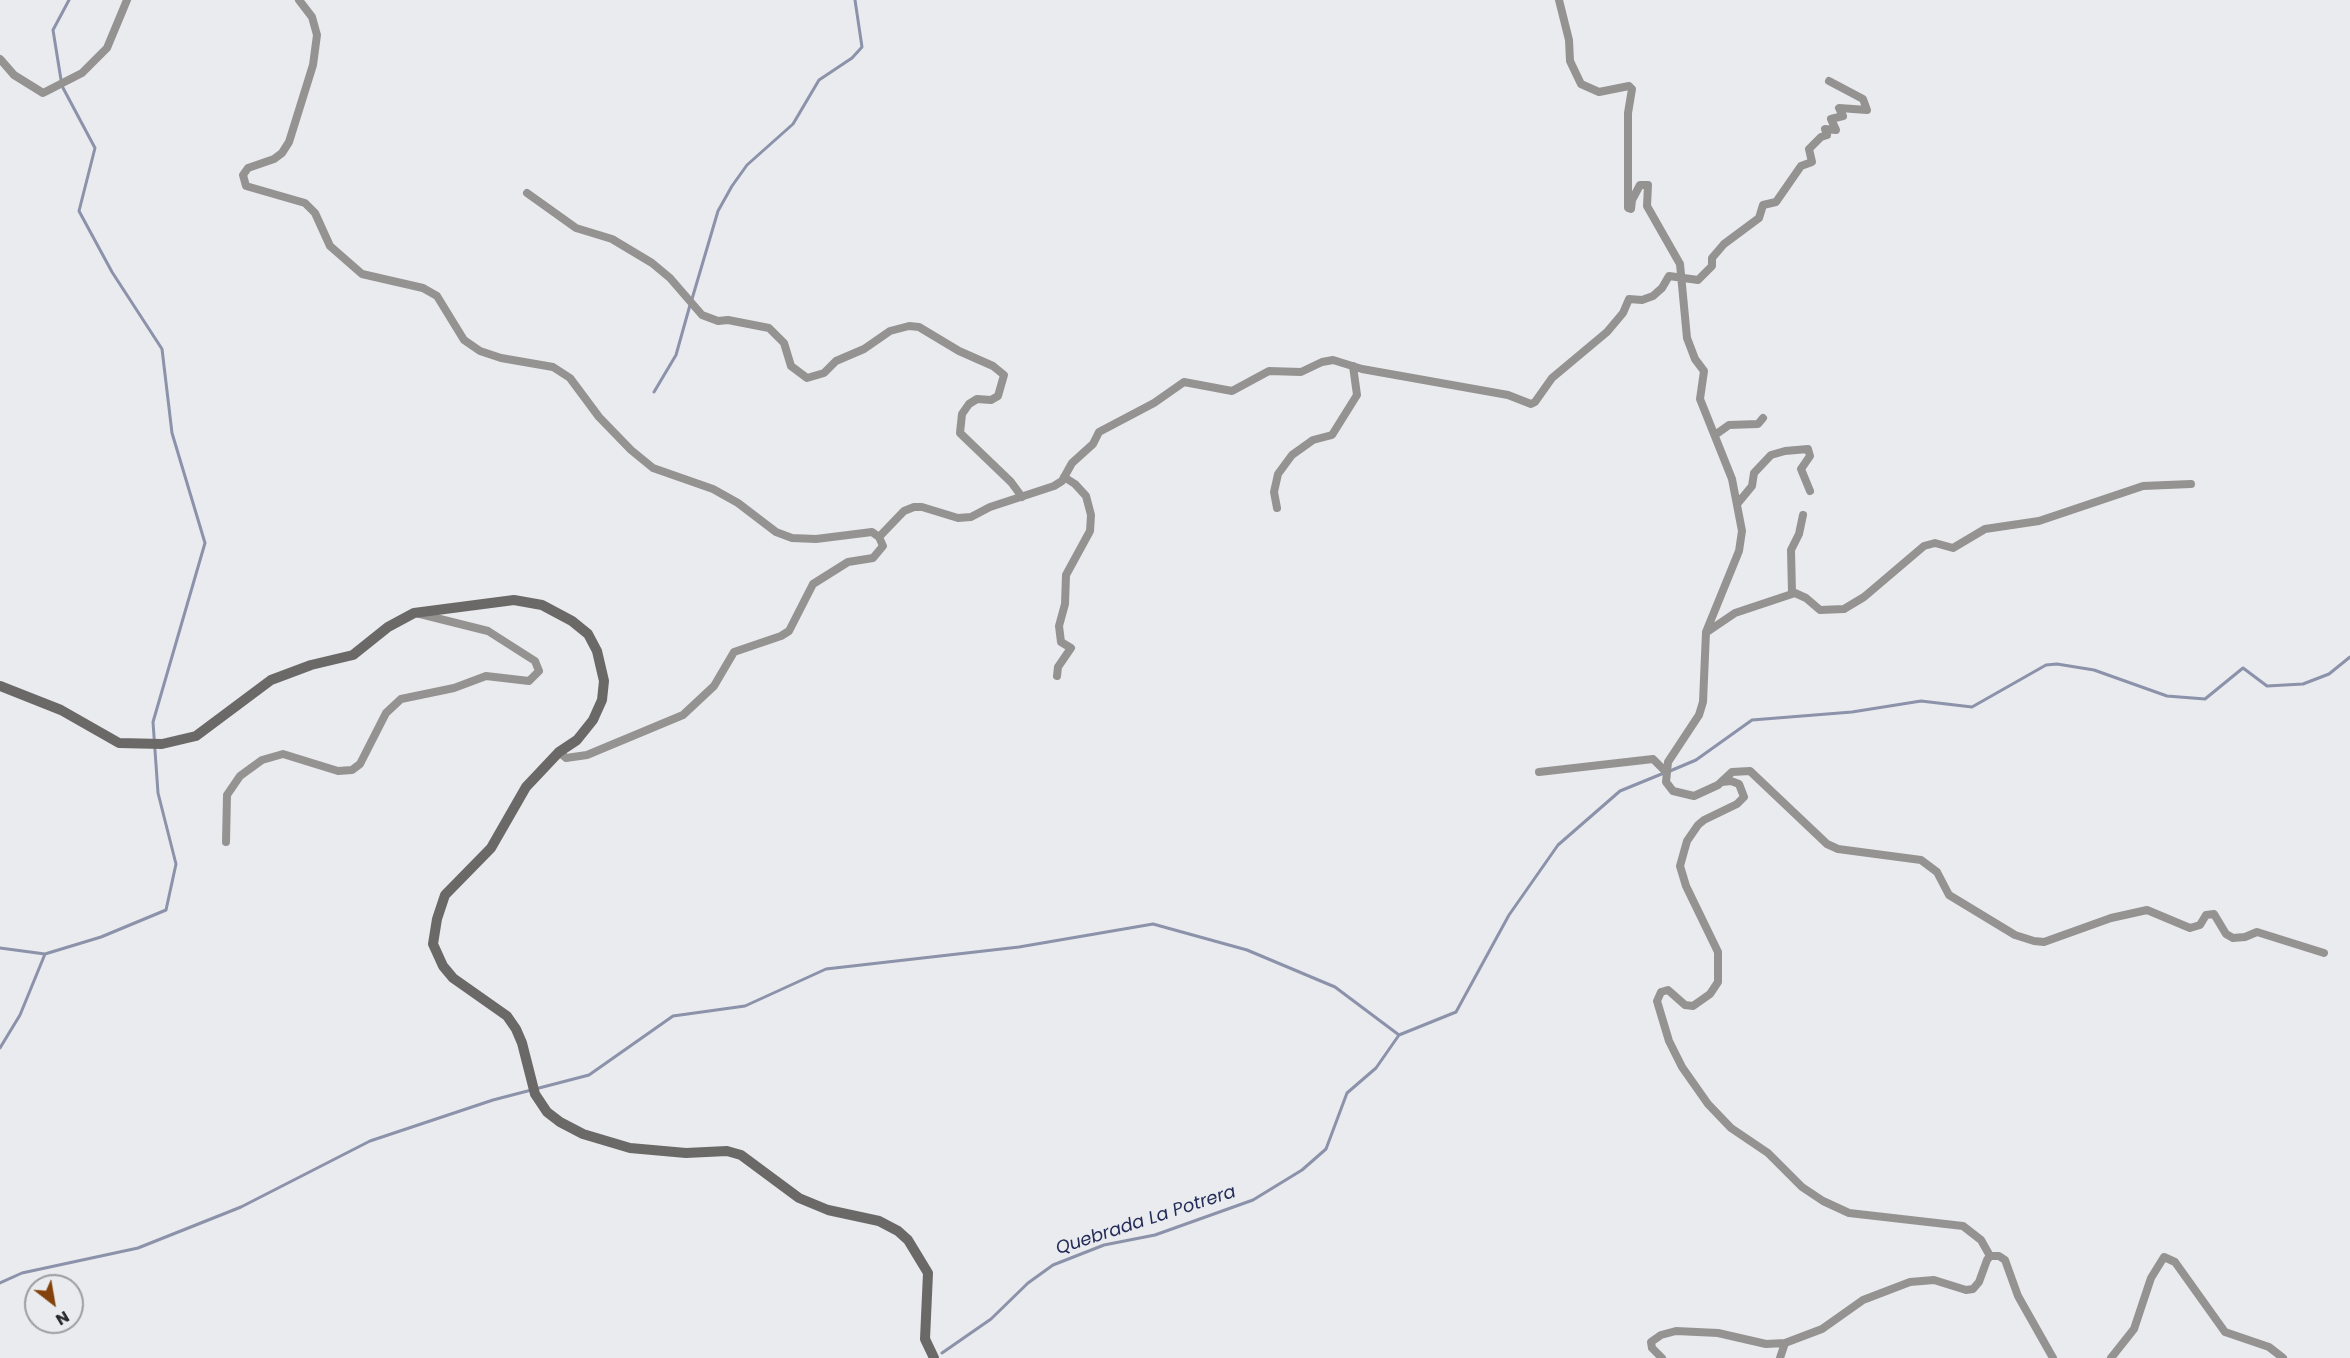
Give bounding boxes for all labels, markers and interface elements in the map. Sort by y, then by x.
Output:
water label: Quebrada La Potrera [1053,1182,1239,1260]
north arrow [24,1274,84,1334]
text: N [51,1305,74,1331]

